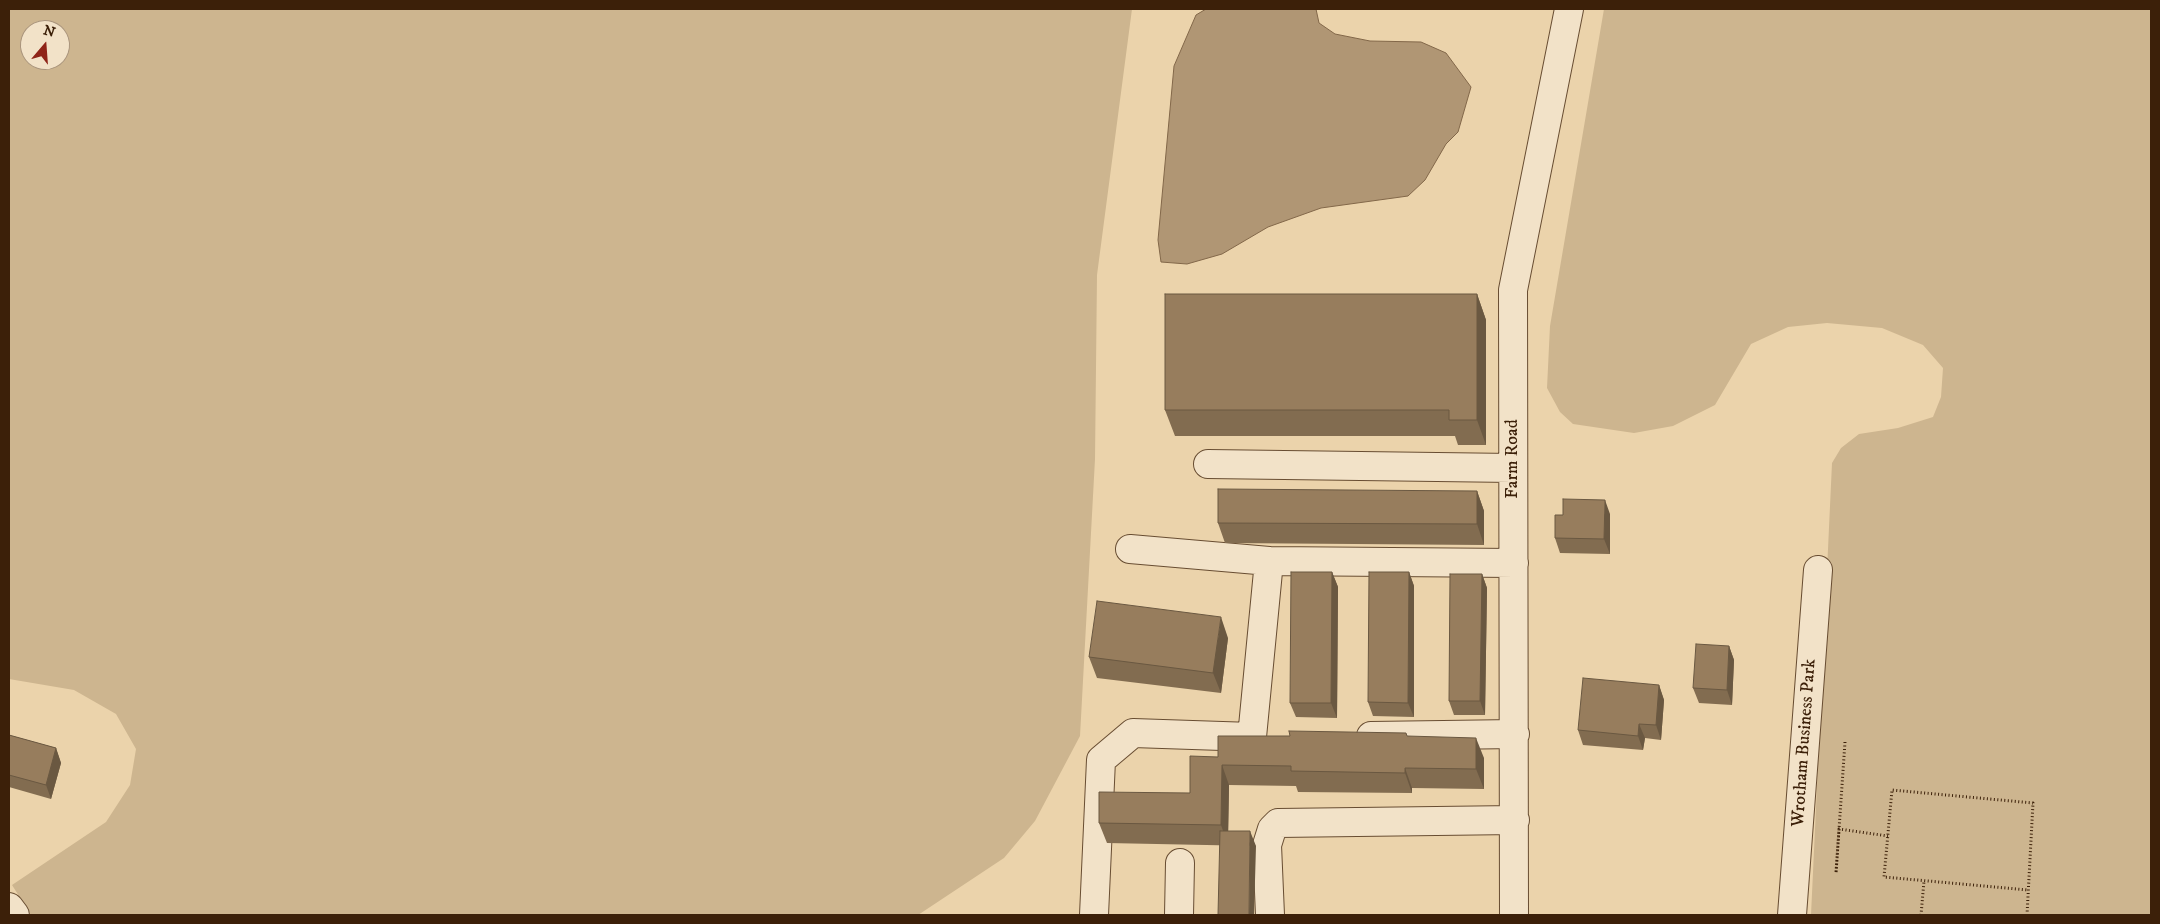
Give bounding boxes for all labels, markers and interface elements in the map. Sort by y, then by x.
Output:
north arrow [20,20,70,70]
text: N [41,21,58,42]
street label: Farm Road [1502,419,1524,499]
street label: Wrotham Business Park [1788,658,1822,828]

